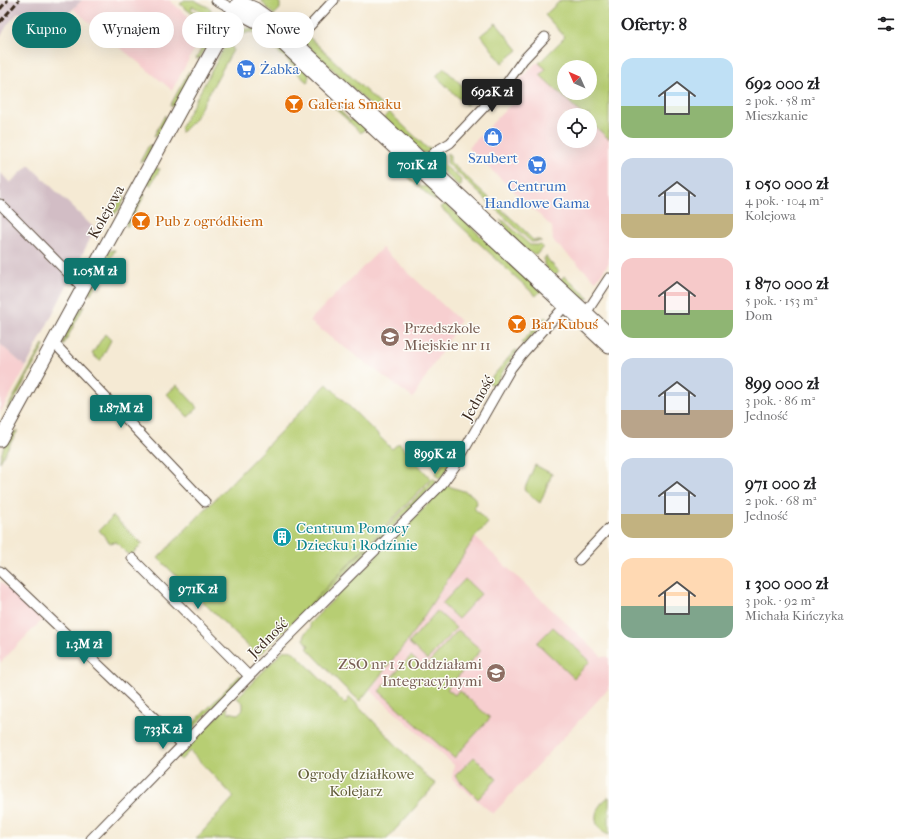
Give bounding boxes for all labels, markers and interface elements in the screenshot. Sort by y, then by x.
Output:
chip: Kupno [12,12,81,48]
chip: Wynajem [89,12,174,48]
chip: Filtry [182,12,244,48]
chip: Nowe [252,12,314,48]
icon: filters [875,13,897,35]
text: Oferty: 8 [621,14,687,34]
supermarket icon: Żabka [235,58,257,80]
place label: Żabka [260,60,301,78]
north arrow [557,60,597,100]
map controls [557,60,597,148]
text: 692 000 zł [745,73,820,93]
icon: home [653,74,701,122]
pin: 692K zł [455,79,529,113]
text: 692K zł [471,84,513,99]
bar icon: Galeria Smaku [283,93,305,115]
text: 2 pok. · 58 m² [745,93,815,108]
place label: Galeria Smaku [308,95,402,113]
button: locate [557,108,597,148]
text: Mieszkanie [745,108,808,123]
shop icon: Szubert [482,126,504,148]
place label: Szubert [468,149,519,167]
pin: 701K zł [380,152,454,186]
supermarket icon: Centrum Handlowe Gama [526,154,548,176]
text: 701K zł [397,157,437,172]
text: 1 050 000 zł [745,173,828,193]
icon: home [653,174,701,222]
place label: Centrum Handlowe Gama [484,177,591,212]
street label: Kolejowa [84,181,129,242]
text: 4 pok. · 104 m² [745,193,823,208]
text: Kolejowa [745,208,796,223]
bar icon: Pub z ogródkiem [130,210,152,232]
place label: Pub z ogródkiem [155,212,264,230]
pin: 1.05M zł [54,258,136,292]
text: 1.05M zł [73,263,117,278]
text: 1 870 000 zł [745,273,828,293]
icon: home [653,274,701,322]
text: 5 pok. · 153 m² [745,293,817,308]
text: Dom [745,308,772,323]
bar icon: Bar Kubuś [506,313,528,335]
place label: Bar Kubuś [531,315,599,333]
place label: Przedszkole Miejskie nr 11 [404,319,491,354]
school or university icon: Przedszkole Miejskie nr 11 [379,326,401,348]
street label: Jedność [457,372,498,425]
text: 899 000 zł [745,373,819,393]
icon: home [653,374,701,422]
text: 3 pok. · 86 m² [745,393,815,408]
pin: 1.87M zł [80,395,162,429]
text: 1.87M zł [99,400,143,415]
text: Jedność [745,408,788,423]
pin: 899K zł [398,441,472,475]
text: 899K zł [414,446,456,461]
text: 971 000 zł [745,473,816,493]
icon: home [653,474,701,522]
text: 2 pok. · 68 m² [745,493,816,508]
text: Jedność [745,508,788,523]
place label: Centrum Pomocy Dziecku i Rodzinie [296,519,418,554]
building icon: Centrum Pomocy Dziecku i Rodzinie [271,526,293,548]
text: 1 300 000 zł [745,573,828,593]
icon: home [653,574,701,622]
pin: 971K zł [161,576,235,610]
text: 971K zł [178,581,218,596]
text: 3 pok. · 92 m² [745,593,815,608]
text: Michała Kińczyka [745,608,844,623]
street label: Jedność [243,614,292,663]
pin: 1.3M zł [47,631,121,665]
text: 1.3M zł [66,636,102,651]
place label: ZSO nr 1 z Oddziałami Integracyjnymi [338,655,483,690]
school or university icon: ZSO nr 1 z Oddziałami Integracyjnymi [485,662,507,684]
pin: 733K zł [126,716,200,750]
text: 733K zł [144,721,182,736]
park label: Ogrody działkowe Kolejarz [298,765,415,800]

